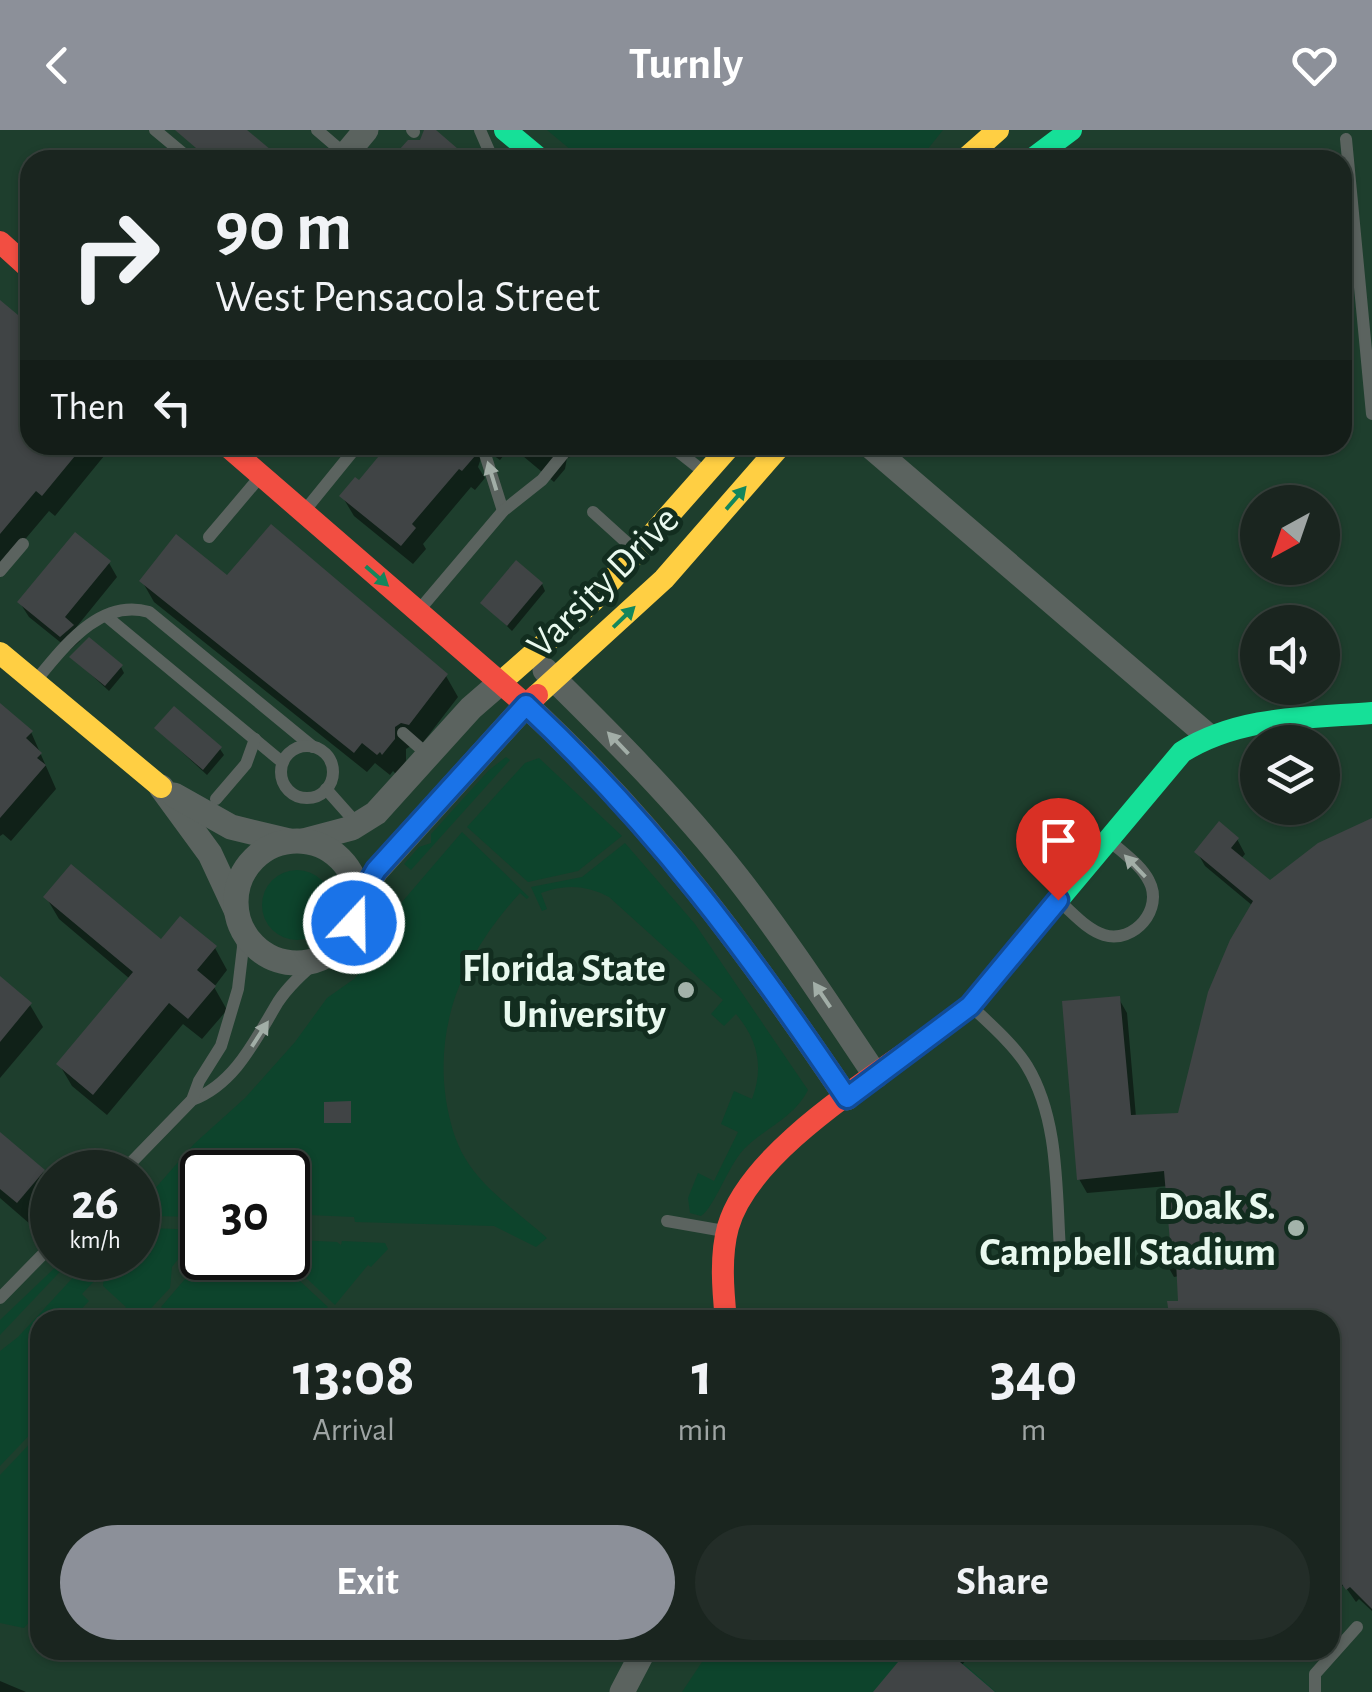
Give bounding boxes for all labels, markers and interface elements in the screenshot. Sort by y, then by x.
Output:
icon: back [30,38,85,93]
icon: heart [1287,38,1342,93]
text: Turnly [629,42,743,87]
icon: right [50,190,180,320]
text: 90 m [215,193,352,263]
text: West Pensacola Street [215,275,600,320]
icon: left [145,380,200,435]
text: Then [50,389,125,427]
one-way arrow [484,461,499,491]
north arrow [1240,485,1340,585]
map controls [1240,485,1340,825]
one-way arrow [724,486,746,511]
street label: Varsity Drive [520,499,687,666]
one-way arrow [365,564,390,586]
button: sound [1240,605,1340,705]
one-way arrow [612,606,636,629]
button: layers [1240,725,1340,825]
one-way arrow [606,732,630,756]
pin [1016,798,1101,901]
icon: arrive [1031,813,1086,868]
one-way arrow [1124,854,1147,878]
position arrow [302,871,406,975]
place label: Florida State University [462,949,666,1035]
marker: Florida State University [675,979,697,1001]
one-way arrow [813,982,832,1009]
one-way arrow [250,1021,269,1048]
speed limit sign: 30 [180,1150,310,1280]
text: 26 [71,1178,119,1228]
place label: Doak S. Campbell Stadium [980,1187,1276,1273]
marker: Doak S. Campbell Stadium [1285,1217,1307,1239]
text: km/h [69,1228,121,1253]
text: 13:08 [293,1346,415,1406]
text: 1 [692,1346,713,1406]
text: 340 [990,1346,1077,1406]
text: Arrival [313,1414,395,1446]
text: min [677,1414,727,1446]
text: m [1021,1414,1046,1446]
button: Exit [60,1525,675,1640]
button: Share [695,1525,1310,1640]

